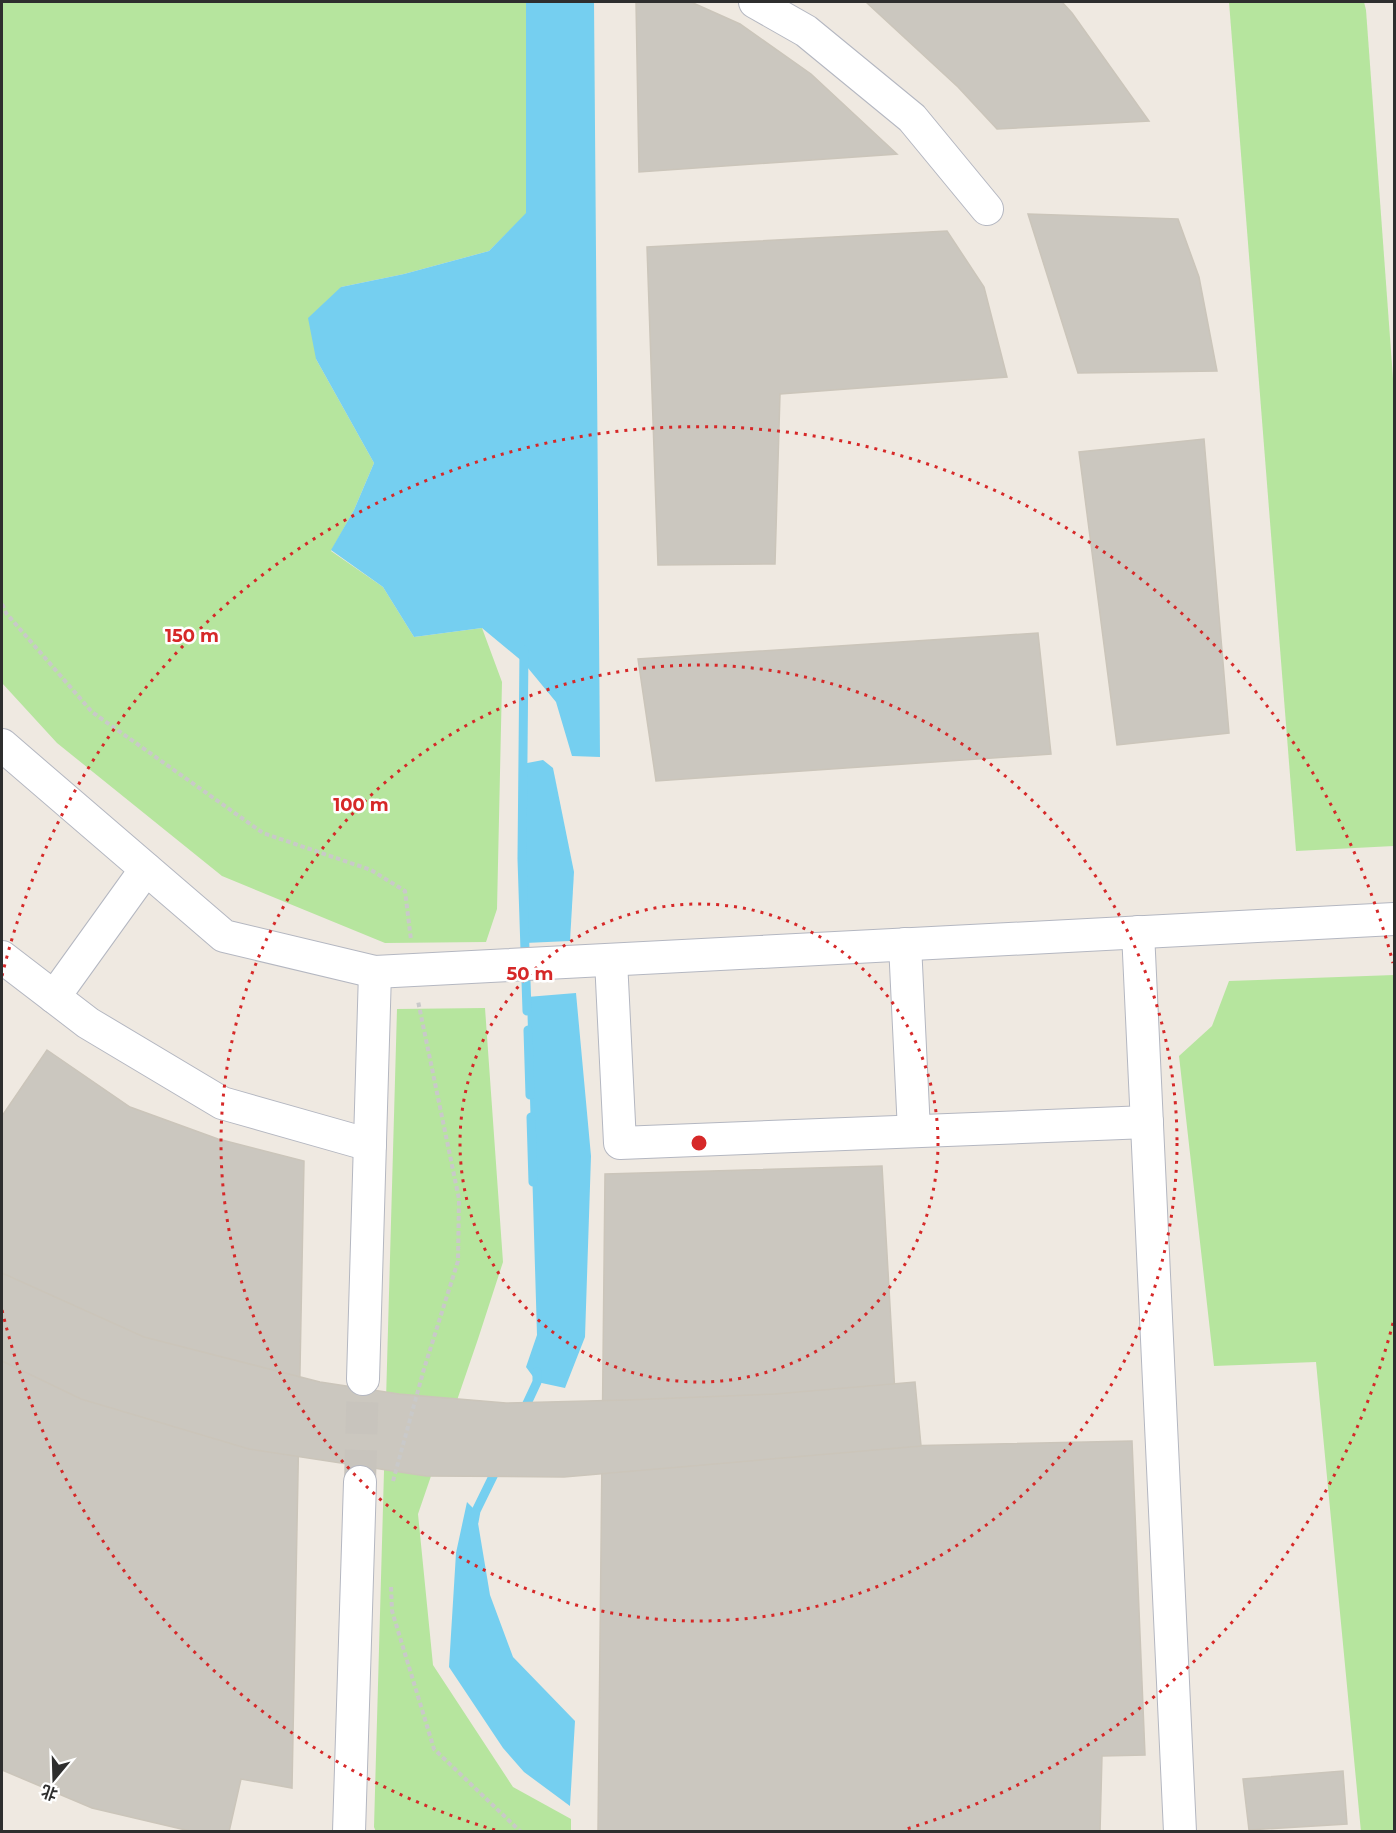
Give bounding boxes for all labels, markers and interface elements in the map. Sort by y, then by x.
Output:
text: 150 m [165,625,219,647]
text: 100 m [333,794,389,816]
text: 50 m [507,963,553,985]
centre of rings [689,1133,709,1153]
north arrow [24,1749,84,1809]
text: 北 [39,1781,60,1804]

